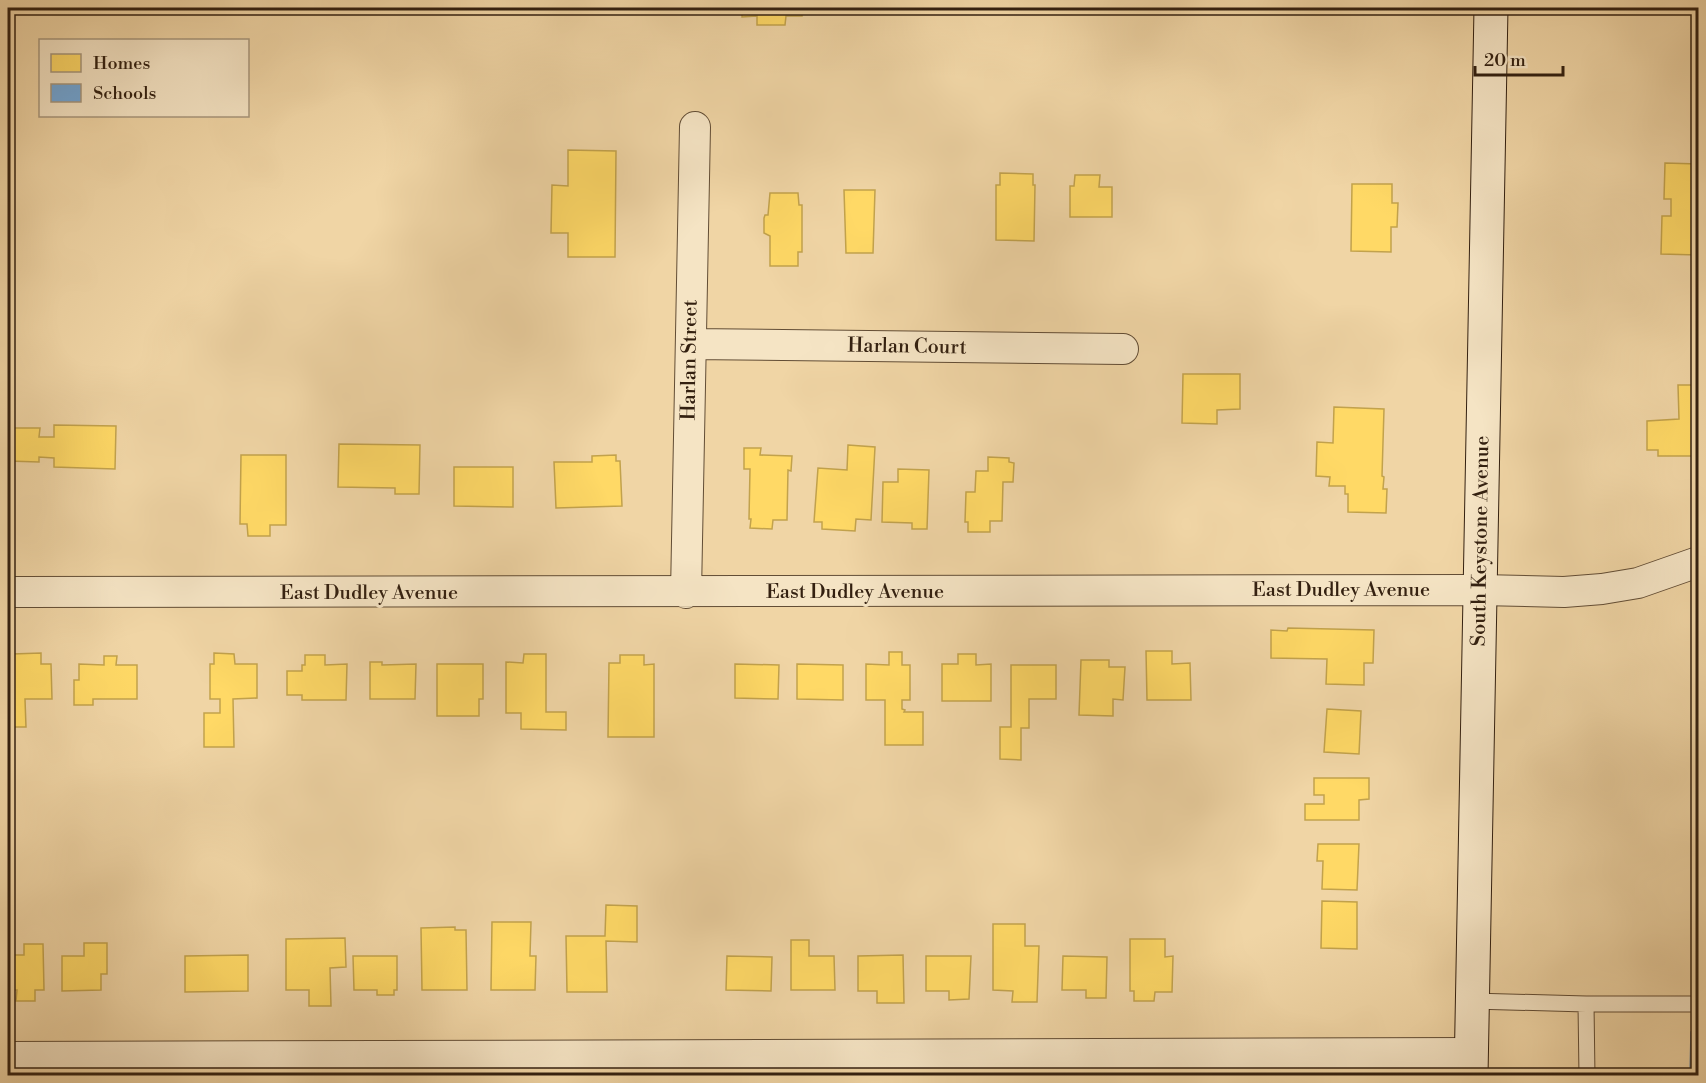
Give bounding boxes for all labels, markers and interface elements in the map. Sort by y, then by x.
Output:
legend [39,39,249,117]
scale bar [1475,39,1564,77]
text: 20 m [1484,49,1526,72]
text: Homes [93,52,150,75]
text: Schools [93,82,157,105]
street label: Harlan Street [676,299,704,421]
street label: Harlan Court [847,333,967,361]
street label: South Keystone Avenue [1467,435,1495,647]
street label: East Dudley Avenue [1252,578,1430,603]
street label: East Dudley Avenue [766,580,944,605]
street label: East Dudley Avenue [280,581,458,606]

